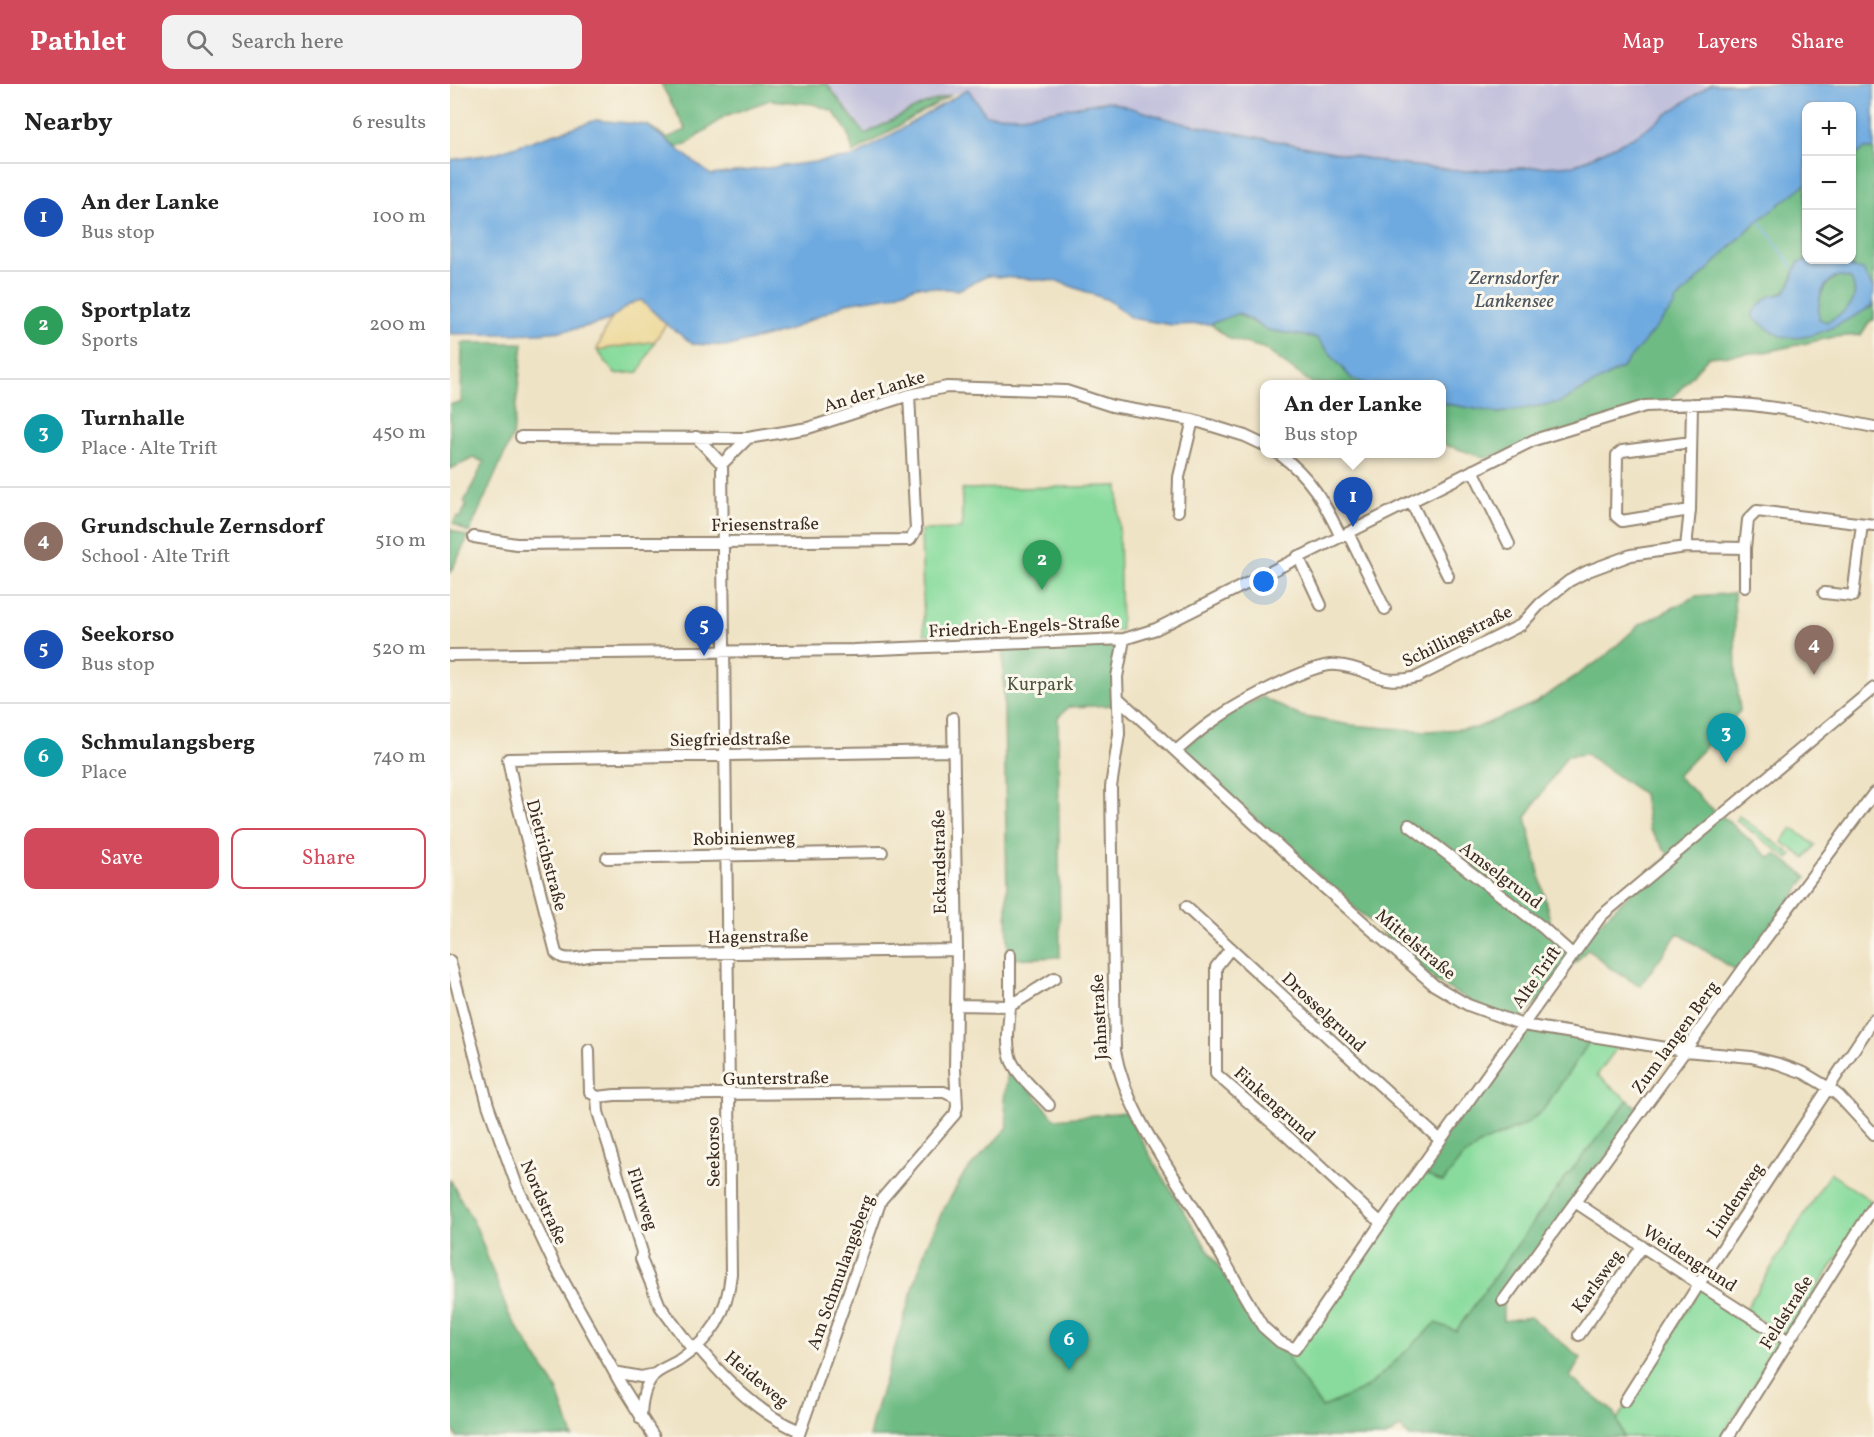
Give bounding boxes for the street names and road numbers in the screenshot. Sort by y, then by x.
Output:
street label: An der Lanke [821,365,928,420]
street label: Friesenstraße [711,512,819,539]
street label: Schillingstraße [1398,600,1517,675]
street label: Friedrich-Engels-Straße [928,610,1120,645]
street label: Siegfriedstraße [669,727,791,754]
street label: Dietrichstraße [519,797,572,914]
street label: Eckardstraße [927,809,954,915]
street label: Robinienweg [692,826,796,853]
street label: Amselgrund [1453,837,1547,916]
street label: Mittelstraße [1369,904,1461,986]
street label: Hagenstraße [707,924,809,951]
street label: Alte Trift [1507,942,1568,1014]
street label: Drosselgrund [1275,967,1371,1059]
street label: Jahnstraße [1086,973,1115,1061]
street label: Zum langen Berg [1627,976,1726,1100]
street label: Finkengrund [1228,1062,1320,1149]
street label: Gunterstraße [723,1066,829,1093]
street label: Seekorso [701,1116,728,1188]
street label: Nordstraße [513,1156,572,1249]
street label: Lindenweg [1702,1158,1771,1244]
street label: Flurweg [620,1165,663,1234]
street label: Am Schmulangsberg [802,1191,881,1354]
street label: Weidengrund [1637,1219,1741,1299]
street label: Karlsweg [1567,1245,1630,1319]
street label: Feldstraße [1755,1271,1820,1355]
street label: Heideweg [718,1346,794,1415]

